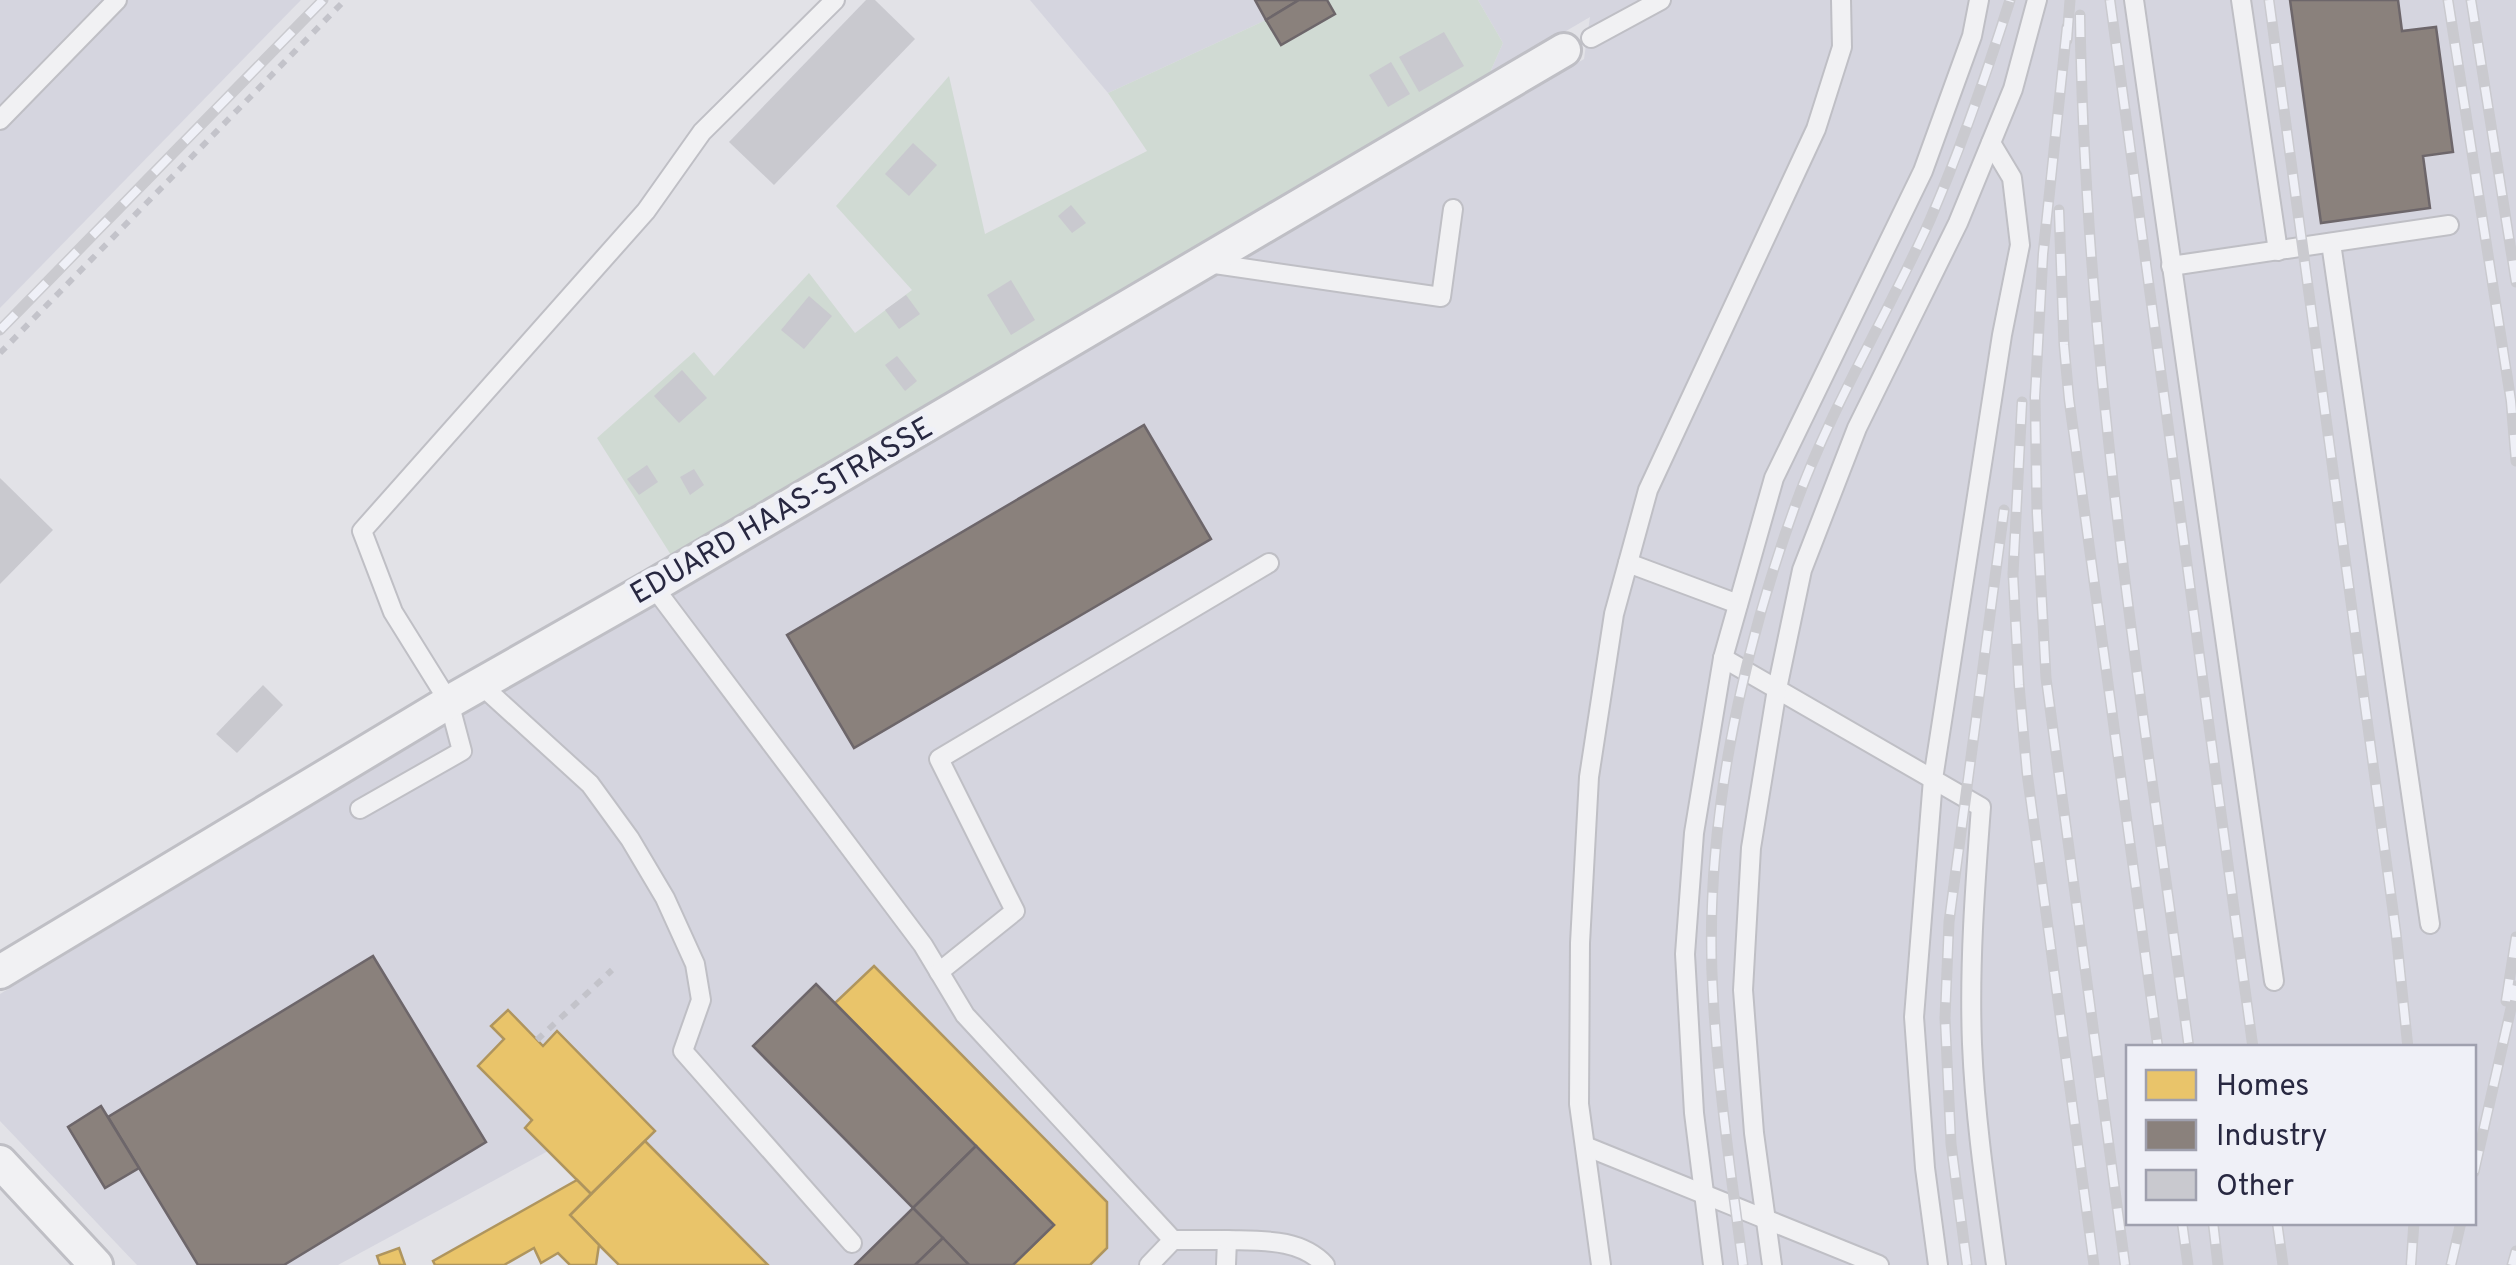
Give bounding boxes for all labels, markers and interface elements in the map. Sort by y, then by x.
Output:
street label: EDUARD HAAS-STRASSE [625,410,940,614]
legend [2126,1045,2476,1225]
text: Homes [2216,1069,2309,1106]
text: Industry [2216,1119,2327,1156]
text: Other [2216,1169,2294,1206]

